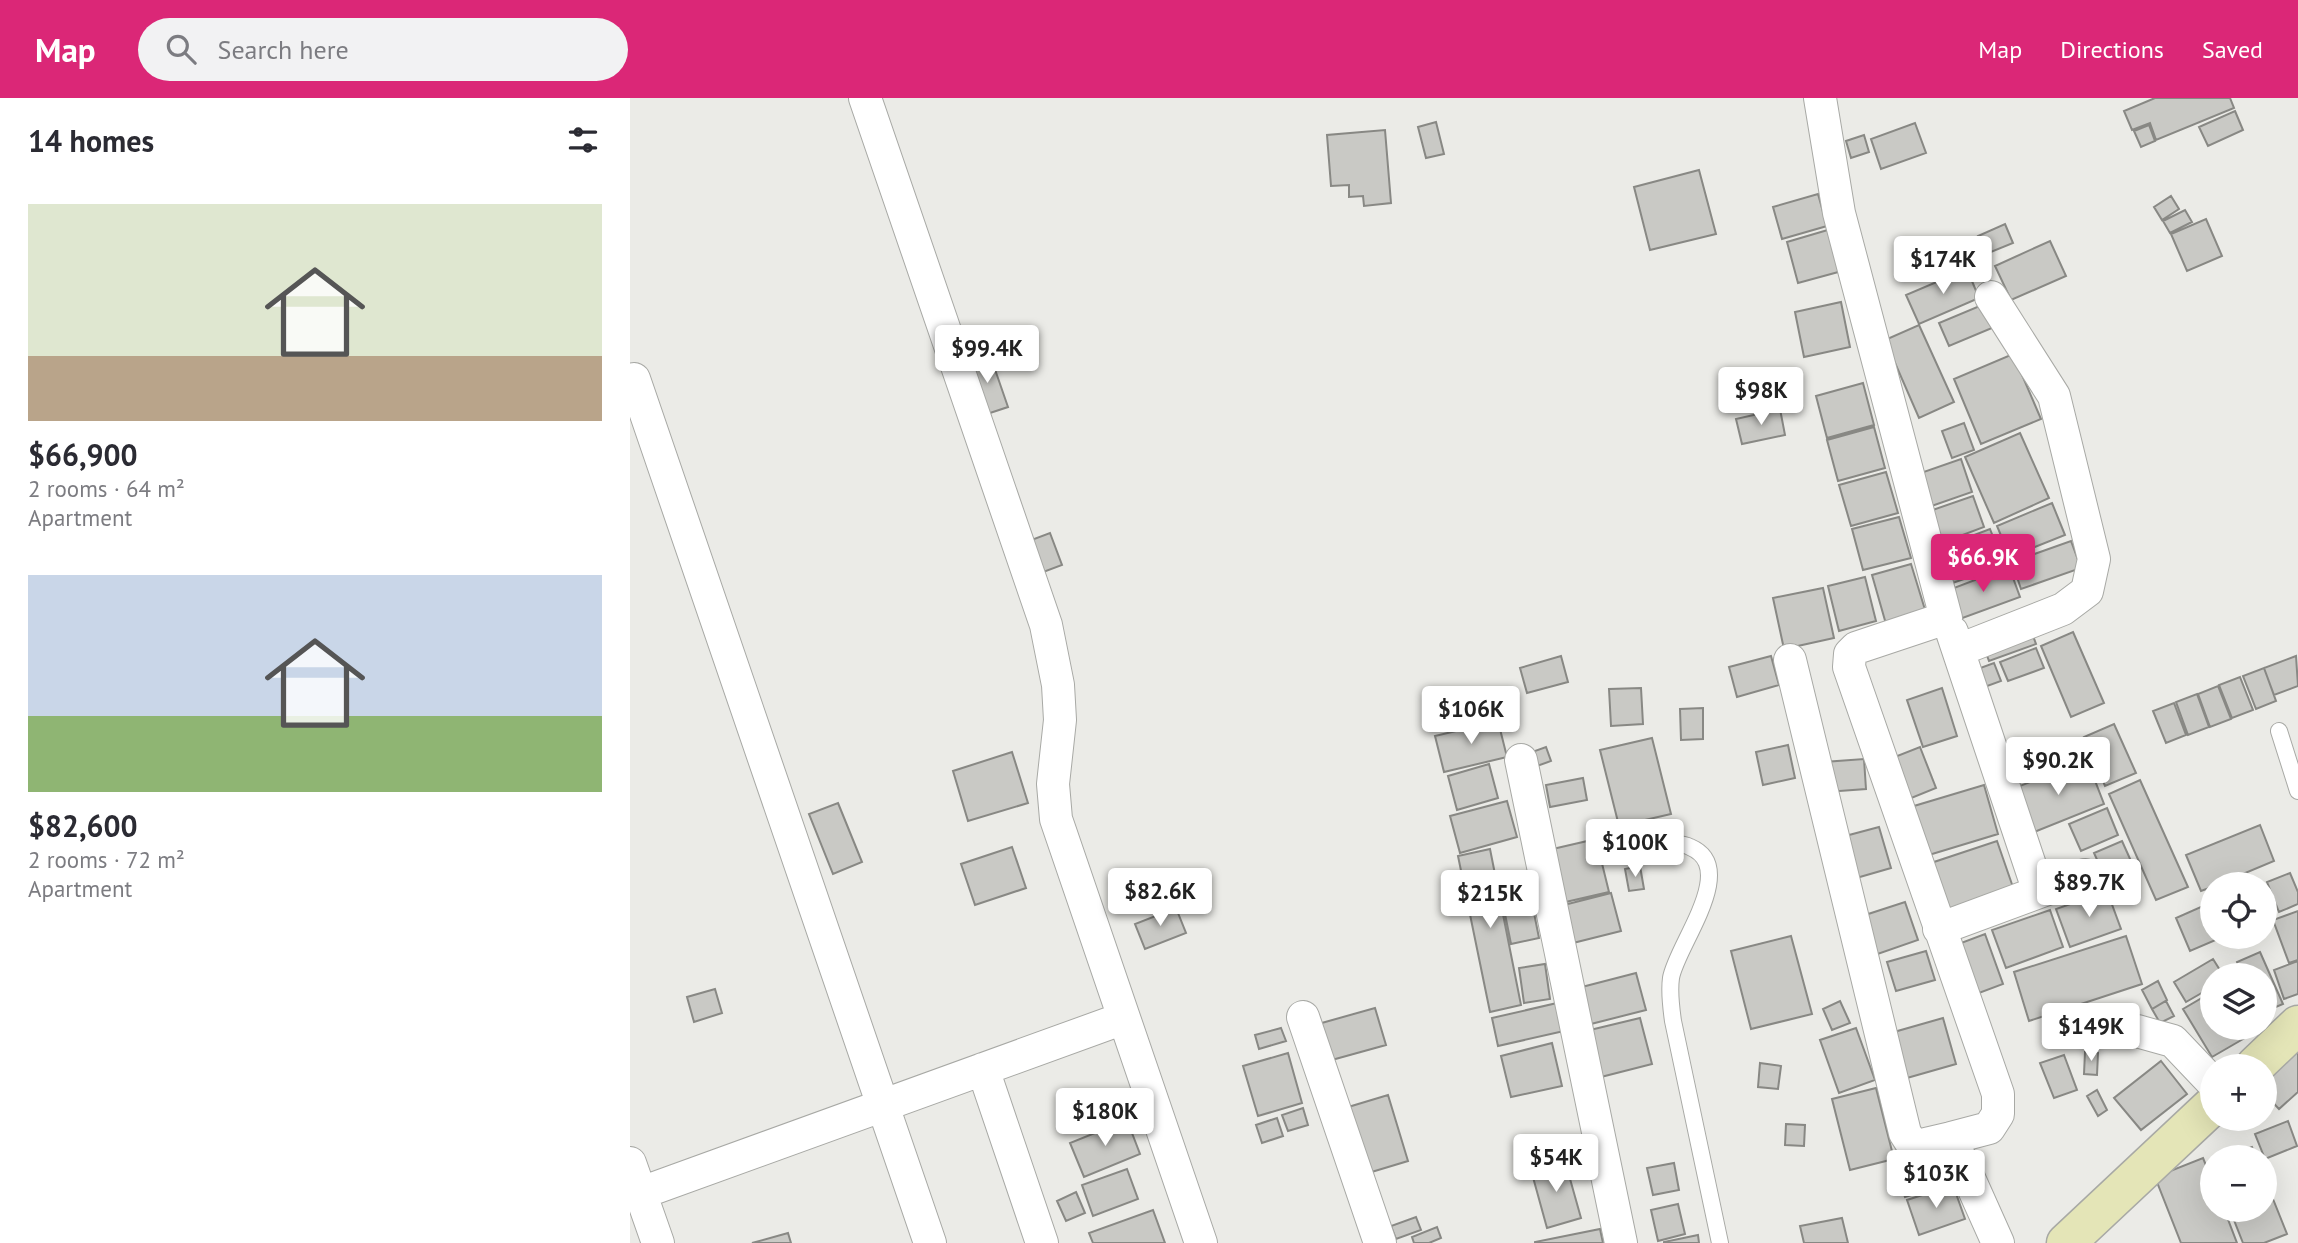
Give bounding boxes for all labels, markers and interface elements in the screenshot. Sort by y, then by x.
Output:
search box [138,18,628,81]
text: Map [35,28,96,71]
icon: search [162,30,200,68]
text: Search here [218,33,349,66]
text: Map [1978,34,2022,65]
text: Directions [2060,34,2164,65]
text: Saved [2202,34,2263,65]
text: 14 homes [28,121,154,160]
icon: filters [564,121,602,159]
pin: $174K [1894,236,1992,296]
text: $174K [1910,244,1976,273]
icon: home [252,249,378,375]
pin: $99.4K [930,326,1044,385]
text: $99.4K [951,333,1023,362]
pin: $98K [1720,368,1802,427]
text: $98K [1734,375,1788,404]
text: $66,900 [28,435,138,474]
text: 2 rooms · 64 m² [28,474,185,503]
text: Apartment [28,503,132,532]
pin: $66.9K [1926,534,2040,594]
text: $66.9K [1947,542,2019,571]
icon: home [252,620,378,746]
pin: $106K [1422,686,1520,746]
text: $106K [1438,694,1504,723]
pin: $90.2K [2001,738,2115,797]
text: $90.2K [2022,745,2094,774]
text: $82,600 [28,806,138,845]
pin: $100K [1586,820,1684,879]
text: $100K [1602,827,1668,856]
text: 2 rooms · 72 m² [28,845,185,874]
pin: $89.7K [2032,860,2146,919]
text: $89.7K [2053,867,2125,896]
pin: $82.6K [1103,868,1217,928]
pin: $215K [1441,870,1539,930]
map controls [2200,872,2277,1222]
button: locate [2200,872,2277,949]
text: Apartment [28,874,132,903]
text: $82.6K [1124,876,1196,905]
text: $215K [1457,878,1523,907]
button: layers [2200,963,2277,1040]
pin: $149K [2042,1004,2140,1063]
text: $149K [2058,1011,2124,1040]
button: + [2200,1054,2277,1131]
pin: $180K [1056,1088,1154,1148]
text: $180K [1072,1096,1138,1125]
pin: $54K [1515,1134,1597,1194]
text: $54K [1529,1142,1583,1171]
button: − [2200,1145,2277,1222]
pin: $103K [1887,1150,1985,1210]
text: $103K [1903,1158,1969,1187]

